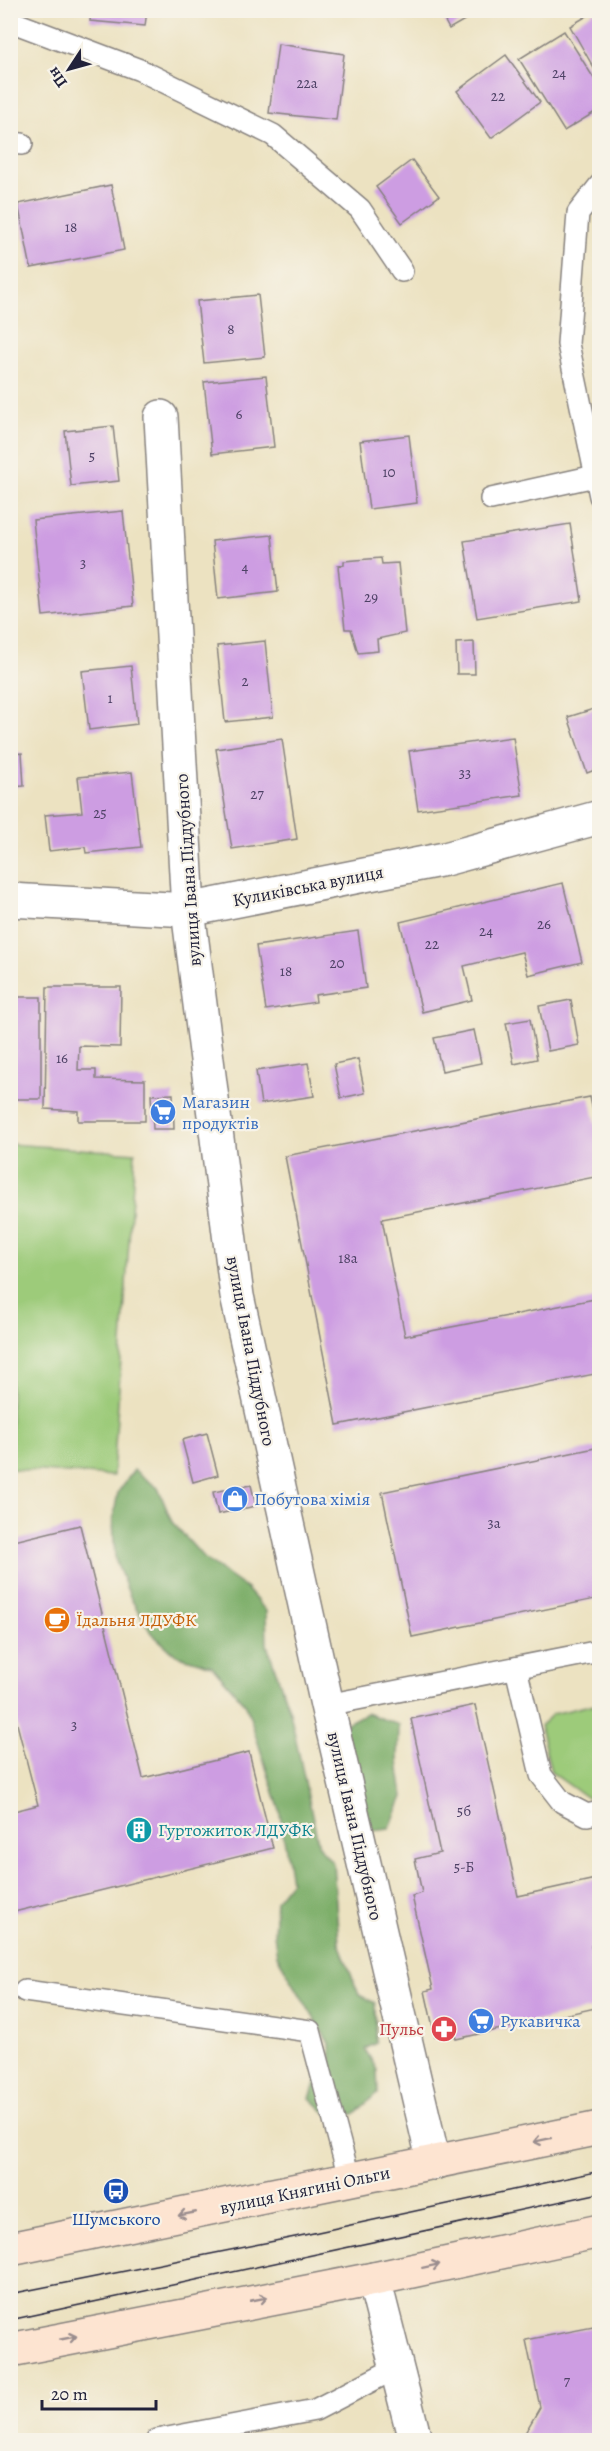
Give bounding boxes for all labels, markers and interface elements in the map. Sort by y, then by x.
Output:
north arrow [39,39,99,99]
text: Пн [43,62,73,92]
house number: 24 [552,63,566,83]
house number: 22а [296,73,318,93]
house number: 22 [491,86,505,106]
house number: 18 [65,217,77,237]
house number: 8 [227,319,235,339]
house number: 6 [236,404,243,424]
house number: 5 [89,446,95,466]
house number: 10 [382,462,396,482]
house number: 3 [80,553,86,573]
house number: 4 [242,557,249,577]
house number: 29 [364,587,378,607]
house number: 2 [241,671,249,691]
house number: 1 [107,688,113,708]
house number: 33 [459,763,471,783]
street label: вулиця Івана Піддубного [169,773,207,967]
house number: 27 [250,784,264,804]
house number: 25 [93,803,107,823]
street label: Куликівська вулиця [231,860,385,912]
house number: 26 [537,914,551,934]
house number: 24 [479,921,493,941]
house number: 22 [425,934,439,954]
house number: 20 [329,953,345,973]
house number: 18 [280,961,292,981]
house number: 16 [56,1048,68,1068]
place label: Магазин продуктів [182,1090,259,1135]
supermarket icon: Магазин продуктів [148,1097,178,1127]
house number: 18а [338,1248,358,1268]
street label: вулиця Івана Піддубного [221,1254,281,1448]
shop icon: Побутова хімія [220,1484,250,1514]
place label: Побутова хімія [254,1487,370,1511]
house number: 3а [487,1513,501,1533]
cafe icon: Їдальня ЛДУФК [42,1605,72,1635]
place label: Їдальня ЛДУФК [76,1608,197,1632]
house number: 3 [71,1715,77,1735]
street label: вулиця Івана Піддубного [322,1729,388,1923]
house number: 5б [457,1801,471,1821]
building icon: Гуртожиток ЛДУФК [124,1815,154,1845]
place label: Гуртожиток ЛДУФК [158,1818,313,1842]
house number: 5-Б [454,1857,474,1877]
supermarket icon: Рукавичка [466,2006,496,2036]
place label: Рукавичка [500,2009,581,2033]
pharmacy icon: Пульс [429,2014,459,2044]
place label: Пульс [379,2017,424,2041]
one-way arrow [533,2135,553,2146]
street label: вулиця Княгині Ольги [218,2160,392,2220]
bus stop icon: Шумського [101,2176,131,2206]
place label: Шумського [71,2207,161,2231]
one-way arrow [177,2209,197,2220]
one-way arrow [421,2260,440,2272]
one-way arrow [249,2293,268,2305]
one-way arrow [58,2332,77,2343]
house number: 7 [564,2371,571,2391]
scale bar [42,2373,156,2411]
text: 20 m [51,2382,88,2406]

